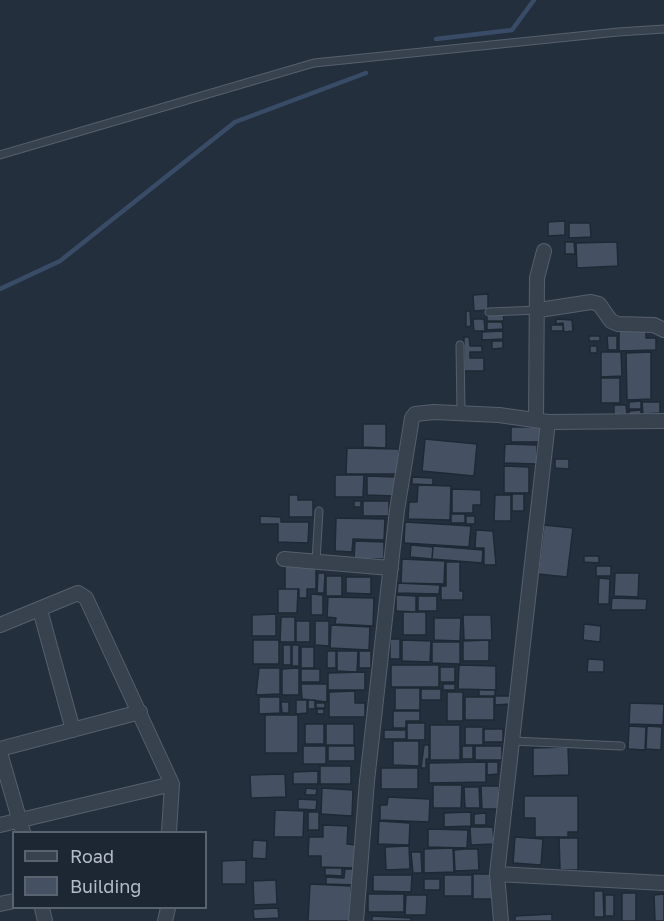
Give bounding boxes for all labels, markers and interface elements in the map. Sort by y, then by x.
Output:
legend [12,831,207,909]
text: Road [70,845,114,867]
text: Building [70,875,141,897]

